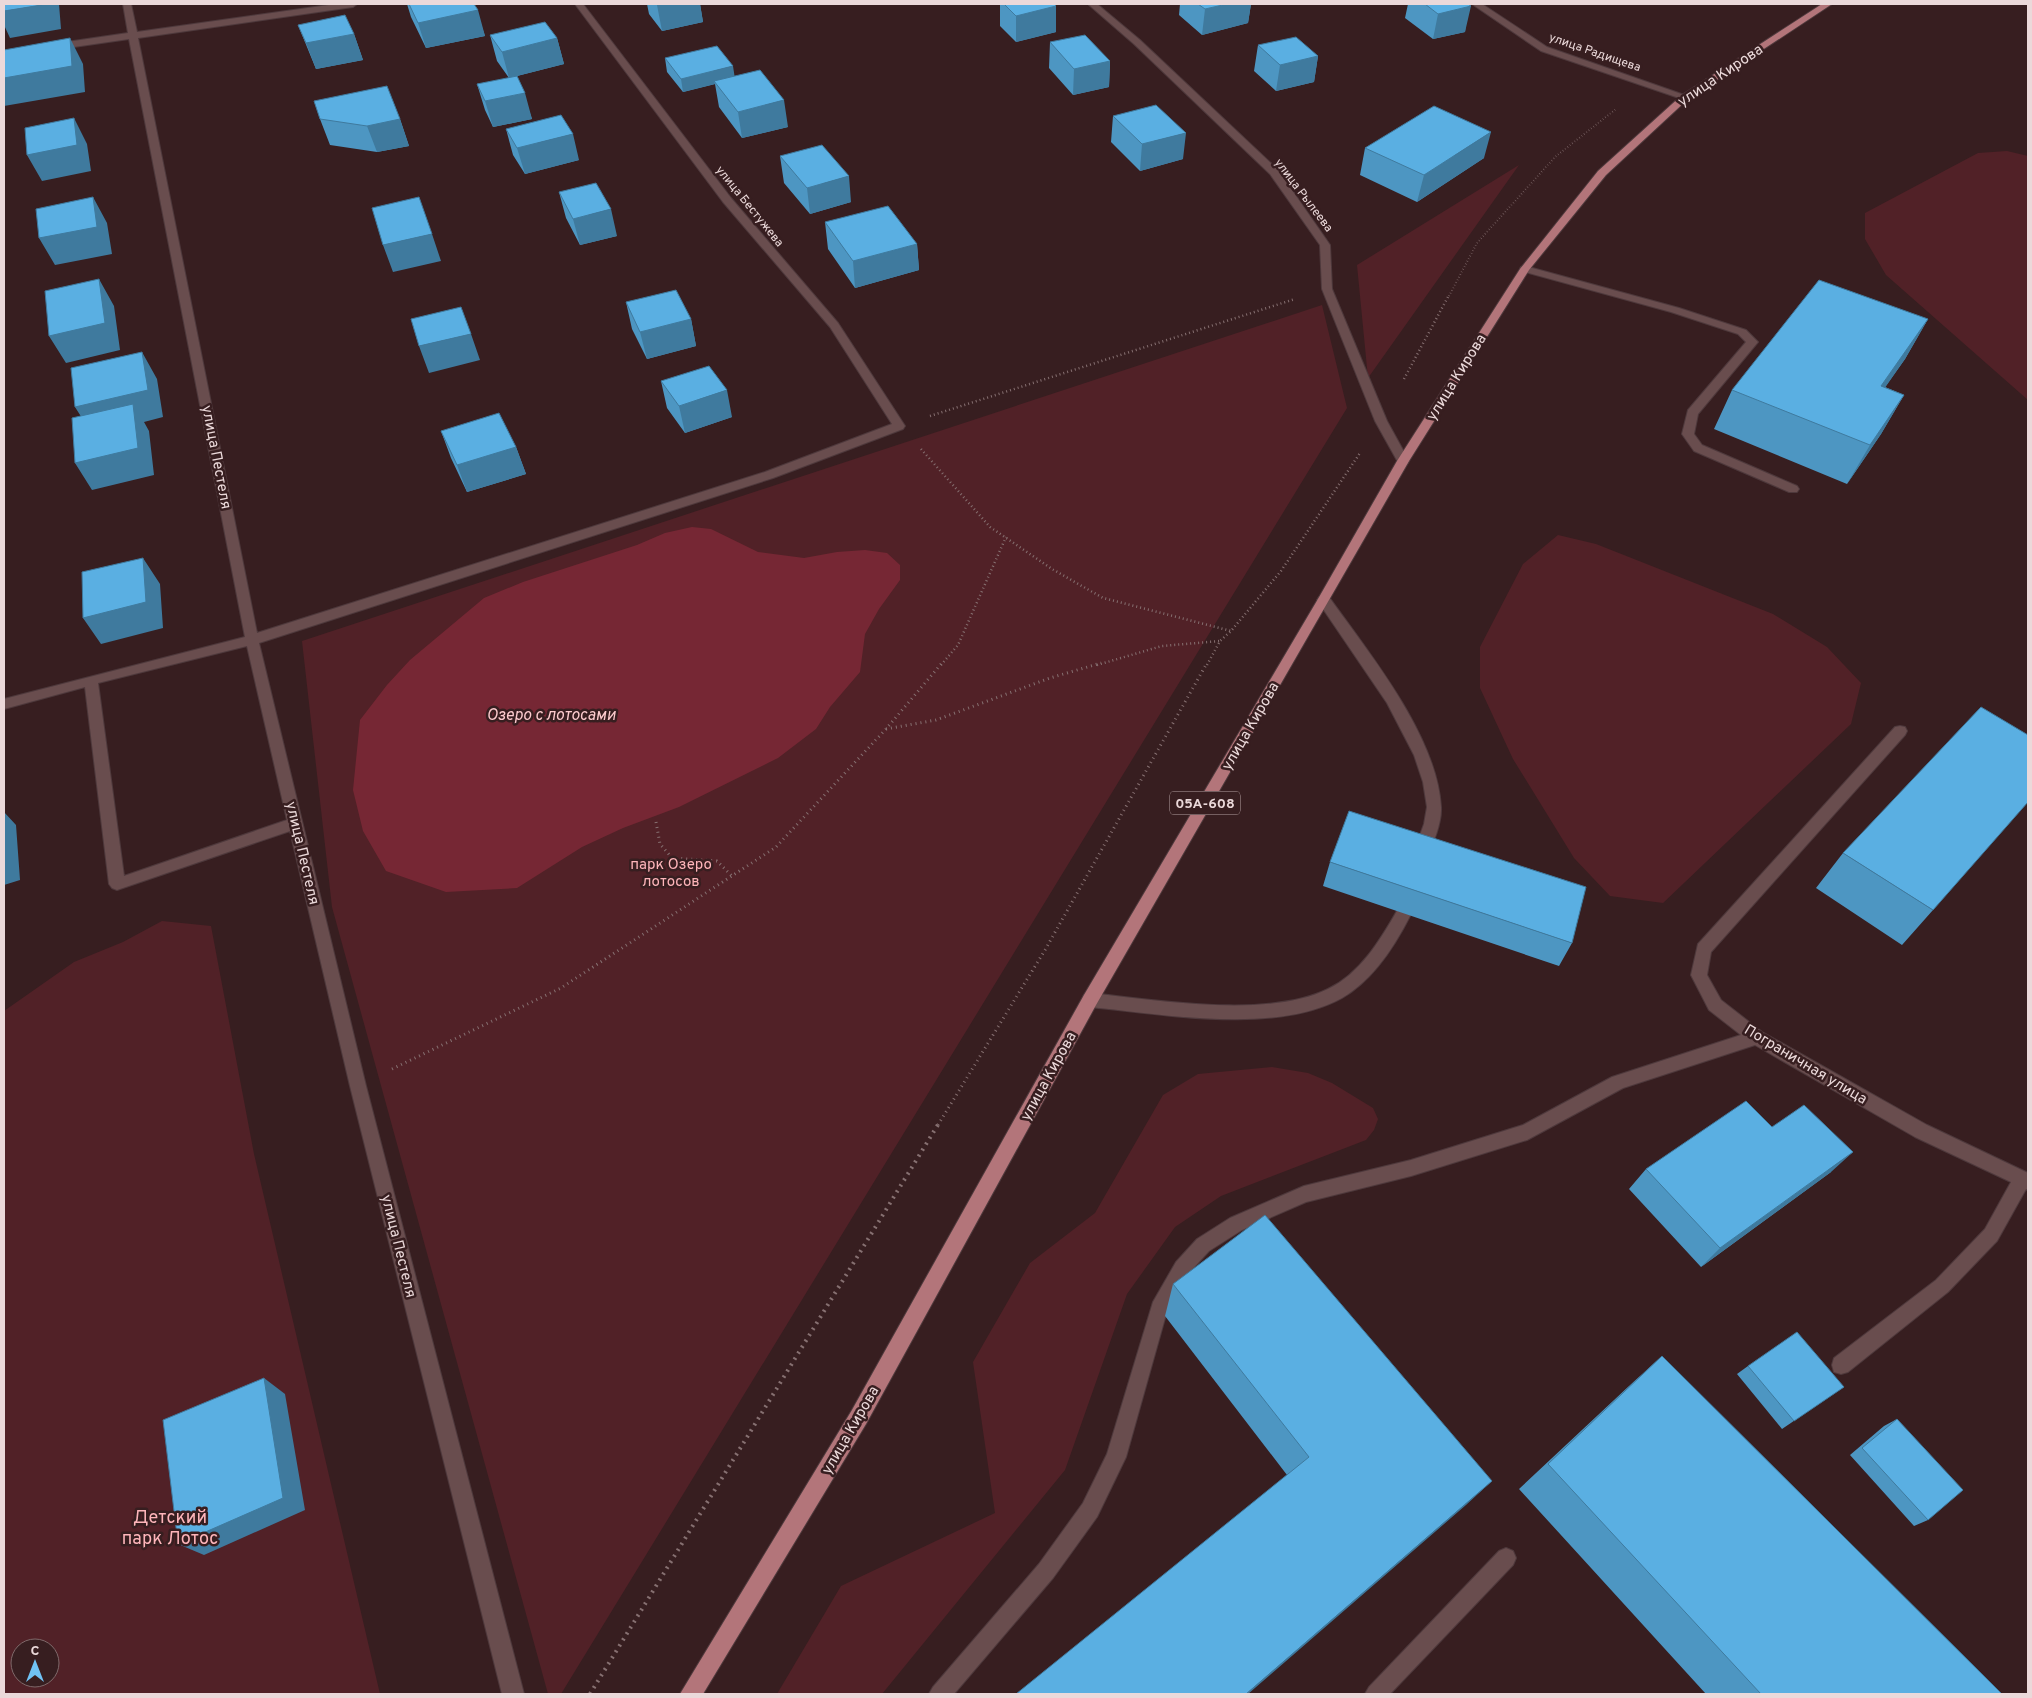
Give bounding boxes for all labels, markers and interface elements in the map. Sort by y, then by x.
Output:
street label: улица Радищева [1547,30,1643,76]
street label: улица Кирова [1675,41,1767,112]
street label: улица Рылеева [1270,156,1336,236]
street label: улица Бестужева [712,163,787,250]
street label: улица Кирова [1423,331,1492,425]
street label: улица Пестеля [196,404,235,511]
street label: улица Кирова [1218,679,1284,774]
water label: Озеро с лотосами [486,706,616,726]
road number: 05А-608 [1170,791,1240,814]
street label: улица Пестеля [280,800,323,907]
park label: парк Озеро лотосов [630,856,712,892]
street label: Пограничная улица [1740,1021,1870,1110]
street label: улица Кирова [1017,1029,1082,1125]
street label: улица Пестеля [376,1193,420,1300]
street label: улица Кирова [818,1383,884,1478]
park label: Детский парк Лотос [122,1507,218,1551]
north arrow [10,1638,60,1688]
text: С [31,1643,40,1660]

